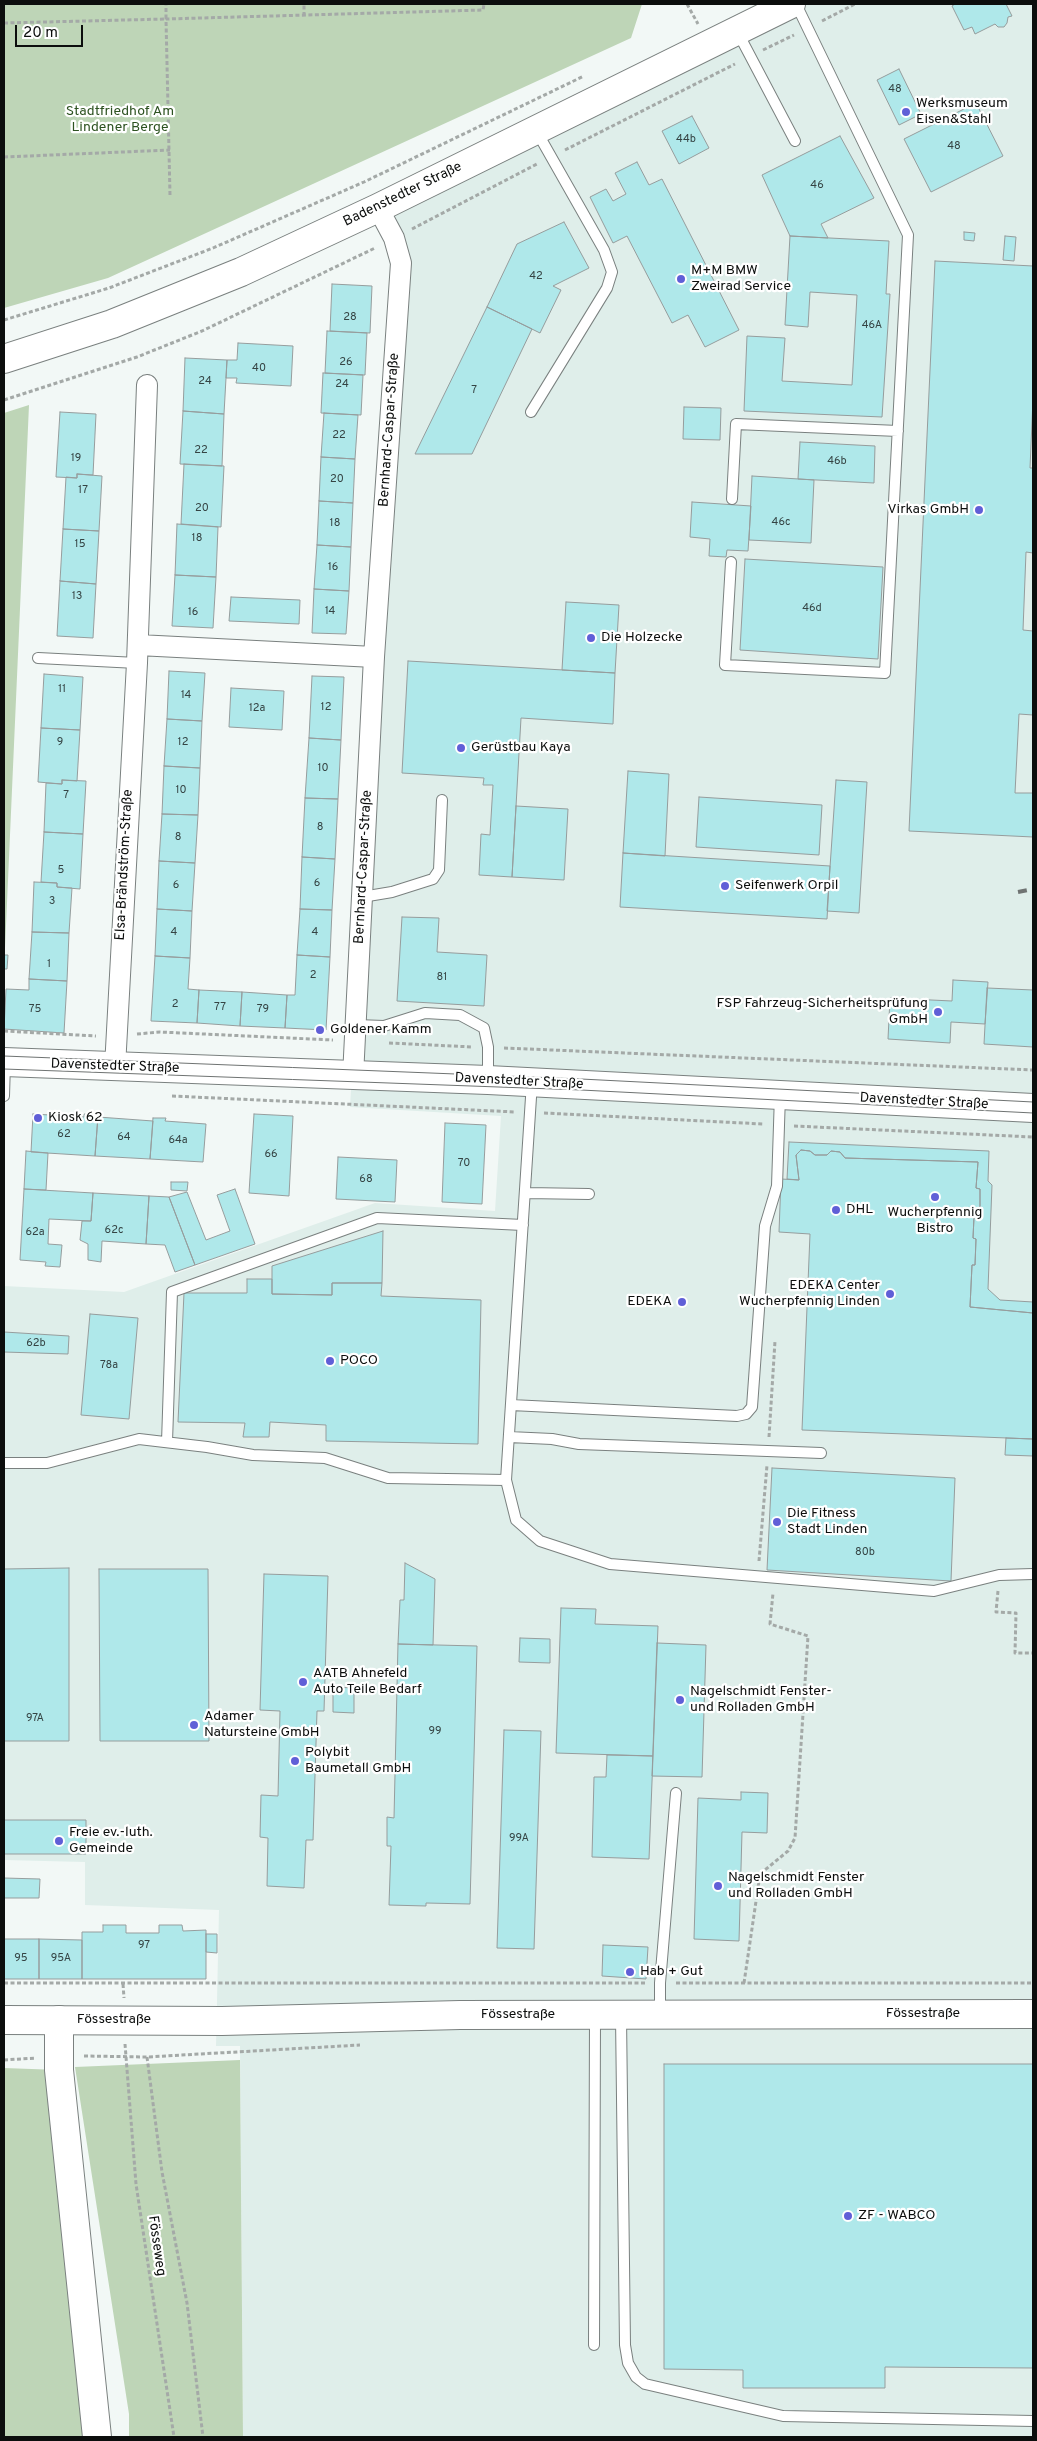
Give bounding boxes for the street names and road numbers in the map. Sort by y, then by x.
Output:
street label: Badenstedter Straße [341,159,465,231]
street label: Bernhard-Caspar-Straße [376,352,404,508]
street label: Elsa-Brändström-Straße [113,789,137,941]
street label: Bernhard-Caspar-Straße [352,790,376,944]
street label: Davenstedter Straße [50,1056,180,1078]
street label: Davenstedter Straße [454,1070,584,1094]
street label: Davenstedter Straße [859,1090,989,1114]
street label: Fössestraße [886,2006,960,2022]
street label: Fössestraße [481,2007,555,2023]
street label: Fössestraße [77,2012,151,2028]
street label: Fösseweg [143,2215,169,2277]

